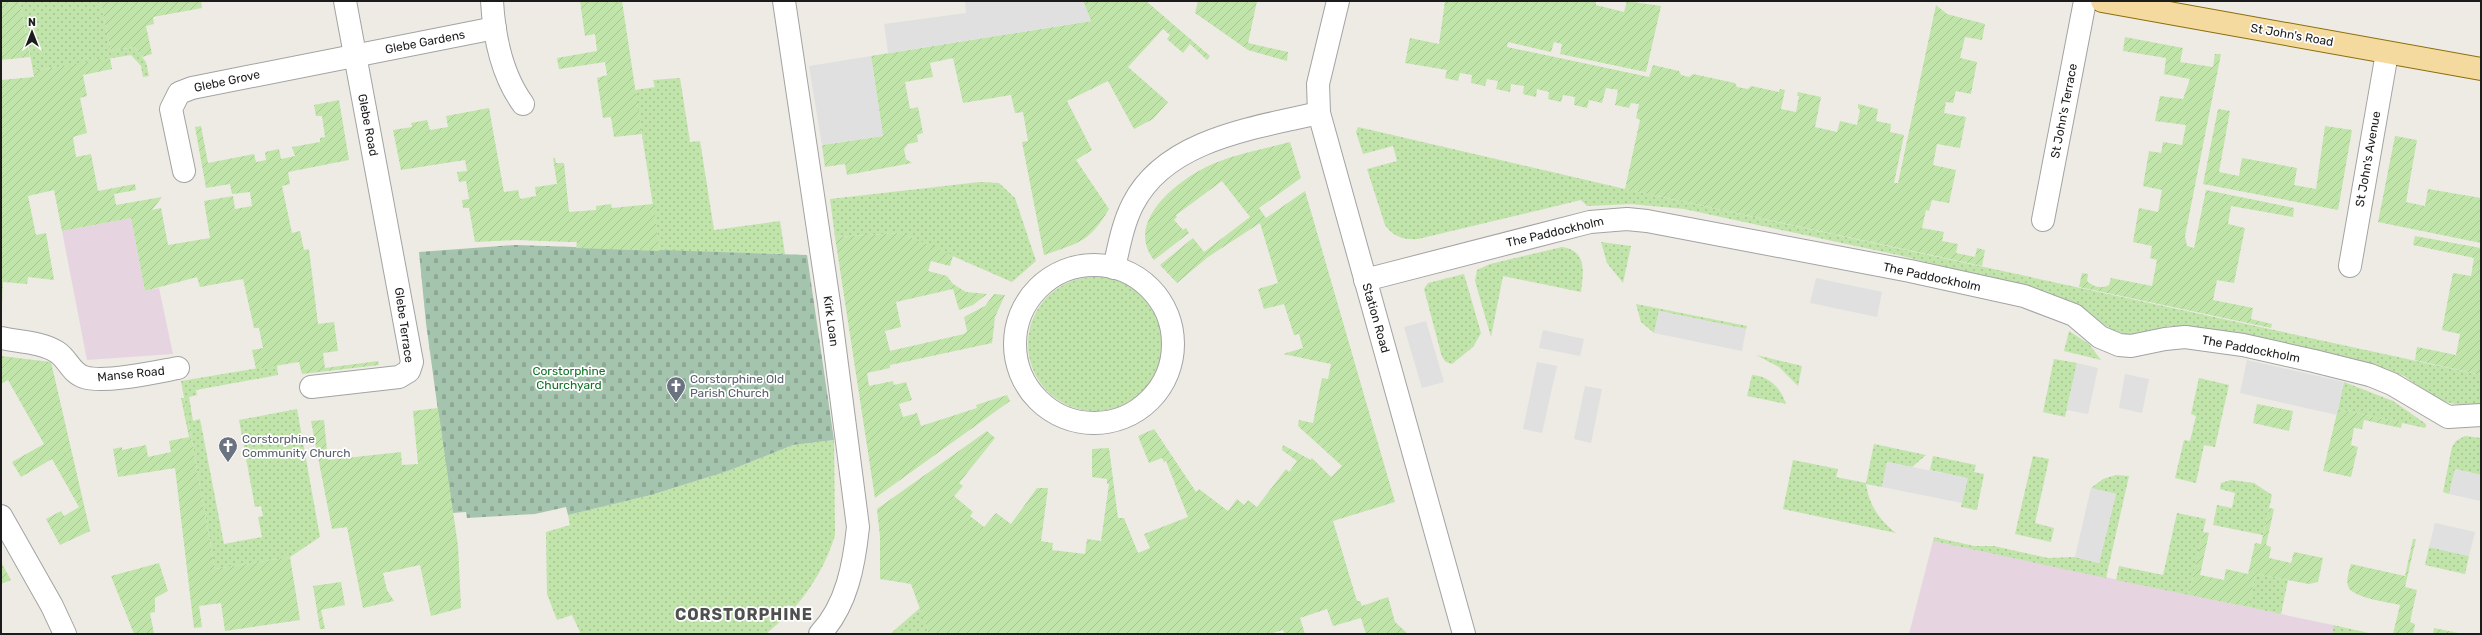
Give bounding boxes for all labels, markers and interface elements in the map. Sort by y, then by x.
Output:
north arrow [12,12,52,52]
text: N [28,16,36,29]
street label: St John's Road [2250,21,2334,49]
street label: Glebe Gardens [384,27,466,57]
street label: St John's Terrace [2048,62,2080,160]
street label: Glebe Grove [193,67,262,95]
street label: Glebe Road [355,93,381,157]
street label: St John's Avenue [2353,110,2383,208]
street label: The Paddockholm [1505,214,1605,250]
street label: The Paddockholm [1882,260,1982,294]
street label: Station Road [1359,282,1393,354]
street label: Glebe Terrace [392,286,416,364]
street label: Kirk Loan [821,295,841,347]
street label: The Paddockholm [2201,333,2301,365]
street label: Manse Road [97,364,165,384]
park label: Corstorphine Churchyard [532,364,606,392]
place label: Corstorphine Old Parish Church [690,372,784,400]
church icon: Corstorphine Old Parish Church [665,375,687,403]
place label: Corstorphine Community Church [242,432,350,460]
church icon: Corstorphine Community Church [217,435,239,463]
district label: CORSTORPHINE [675,605,813,624]

